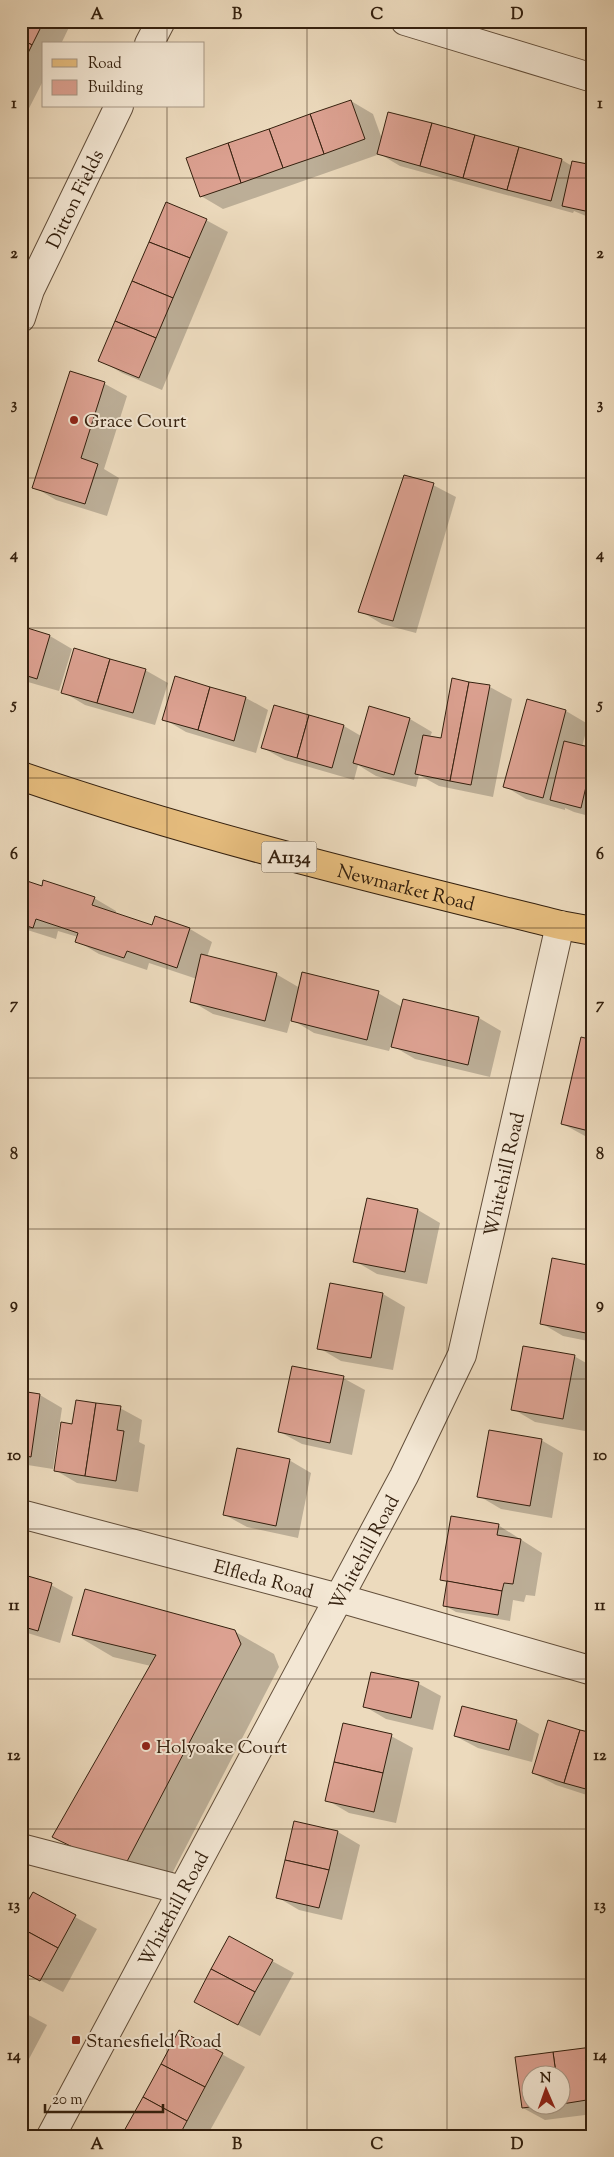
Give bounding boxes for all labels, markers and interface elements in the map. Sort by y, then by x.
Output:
text: A [91,4,104,27]
text: B [232,4,242,27]
text: C [371,4,384,27]
text: D [511,4,524,27]
legend [42,42,205,108]
text: Road [88,54,122,75]
text: Building [88,78,143,99]
text: 1 [11,93,17,116]
text: 1 [597,93,603,116]
street label: Ditton Fields [41,146,112,254]
text: 2 [10,243,18,266]
text: 2 [596,243,604,266]
text: 3 [11,394,18,417]
text: 3 [597,394,604,417]
place label: Grace Court [84,409,187,436]
marker: Grace Court [68,414,80,426]
text: 4 [9,544,18,567]
text: 4 [595,544,604,567]
text: 5 [9,694,17,717]
text: 5 [595,694,603,717]
road number: A1134 [262,842,316,872]
text: 6 [10,844,18,867]
text: 6 [596,844,604,867]
street label: Newmarket Road [334,859,478,919]
text: 7 [10,994,19,1017]
text: 7 [596,994,605,1017]
street label: Whitehill Road [478,1110,533,1240]
text: 8 [10,1144,18,1167]
text: 8 [596,1144,604,1167]
text: 9 [10,1294,18,1317]
text: 9 [596,1294,604,1317]
text: 10 [7,1445,21,1468]
text: 10 [593,1445,607,1468]
street label: Whitehill Road [324,1491,407,1616]
street label: Elfleda Road [210,1554,316,1607]
text: 11 [9,1595,20,1618]
text: 11 [595,1595,606,1618]
place label: Holyoake Court [156,1735,288,1762]
marker: Holyoake Court [140,1740,152,1752]
text: 12 [8,1745,21,1768]
text: 12 [594,1745,607,1768]
street label: Whitehill Road [133,1847,217,1972]
text: 13 [8,1895,20,1918]
text: 13 [594,1895,606,1918]
place label: Stanesfield Road [86,2029,222,2056]
marker: Stanesfield Road [70,2034,82,2046]
text: 14 [7,2045,21,2068]
text: 14 [593,2045,607,2068]
north arrow [522,2064,572,2114]
text: N [540,2069,552,2089]
scale bar [45,2082,162,2114]
text: 20 m [52,2090,83,2111]
text: A [91,2134,104,2157]
text: B [232,2134,242,2157]
text: C [371,2134,384,2157]
text: D [511,2134,524,2157]

